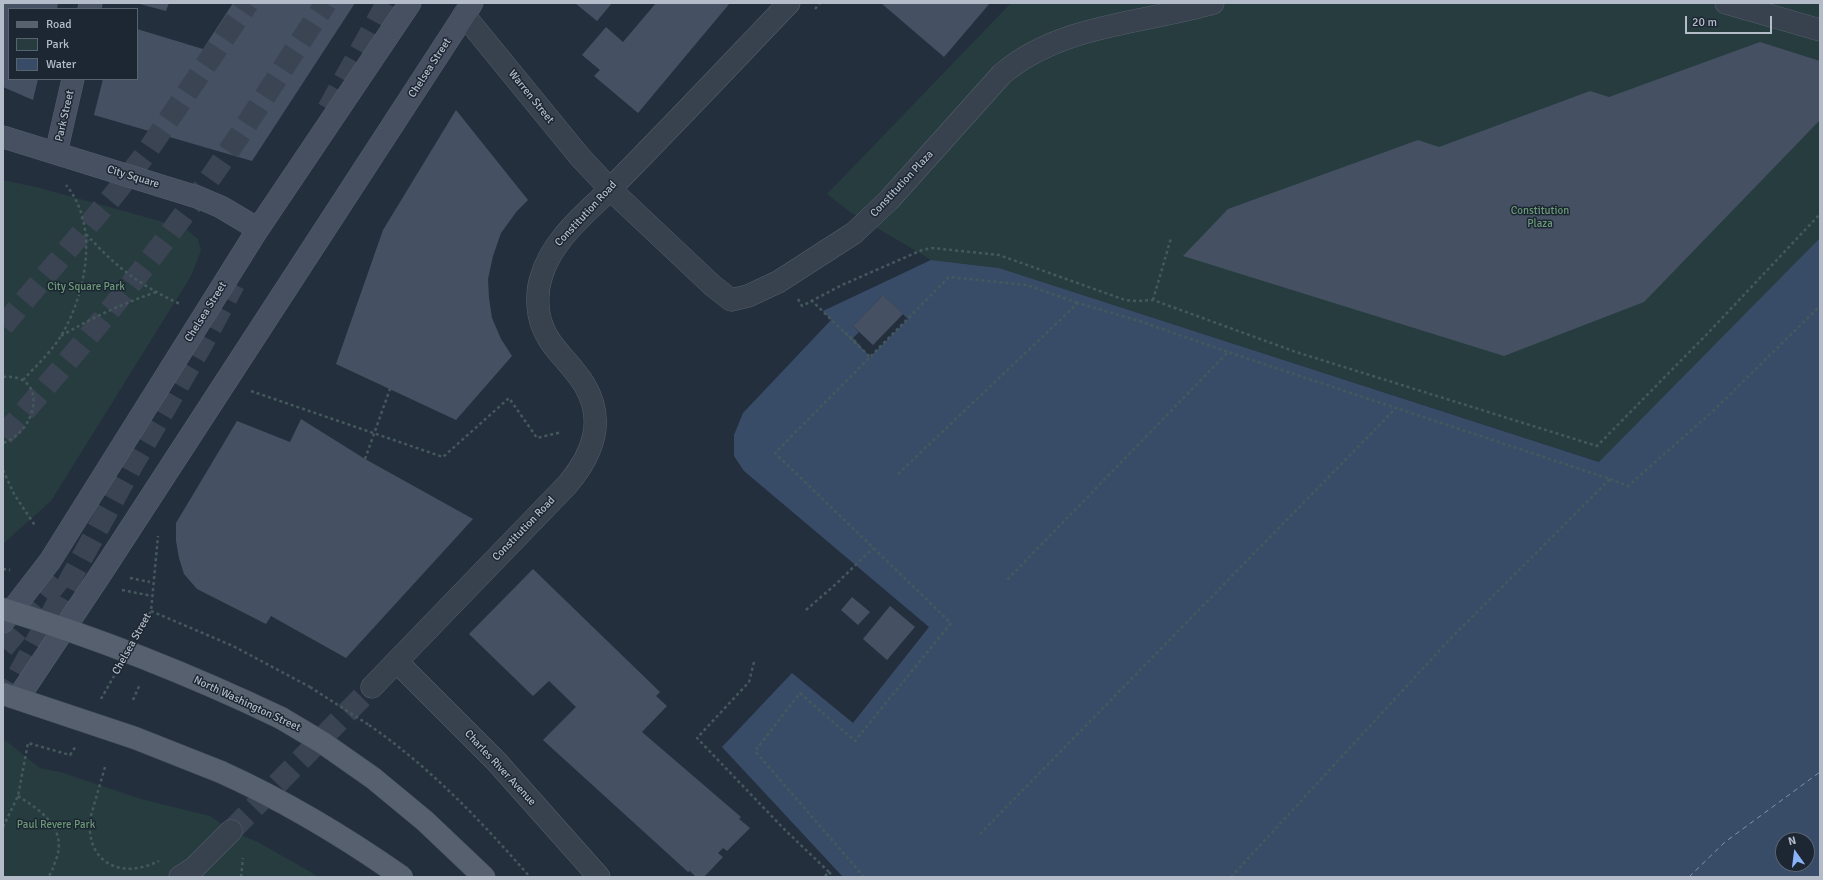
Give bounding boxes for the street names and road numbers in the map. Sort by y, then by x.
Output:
street label: Chelsea Street [406,36,454,100]
street label: Warren Street [505,68,557,126]
street label: Park Street [53,89,77,143]
street label: Constitution Plaza [868,148,936,220]
street label: City Square [105,163,161,191]
street label: Constitution Road [552,179,620,249]
street label: Chelsea Street [182,280,230,344]
street label: Constitution Road [490,494,558,564]
street label: Chelsea Street [110,611,154,677]
street label: North Washington Street [191,673,303,735]
street label: Charles River Avenue [461,727,539,809]

